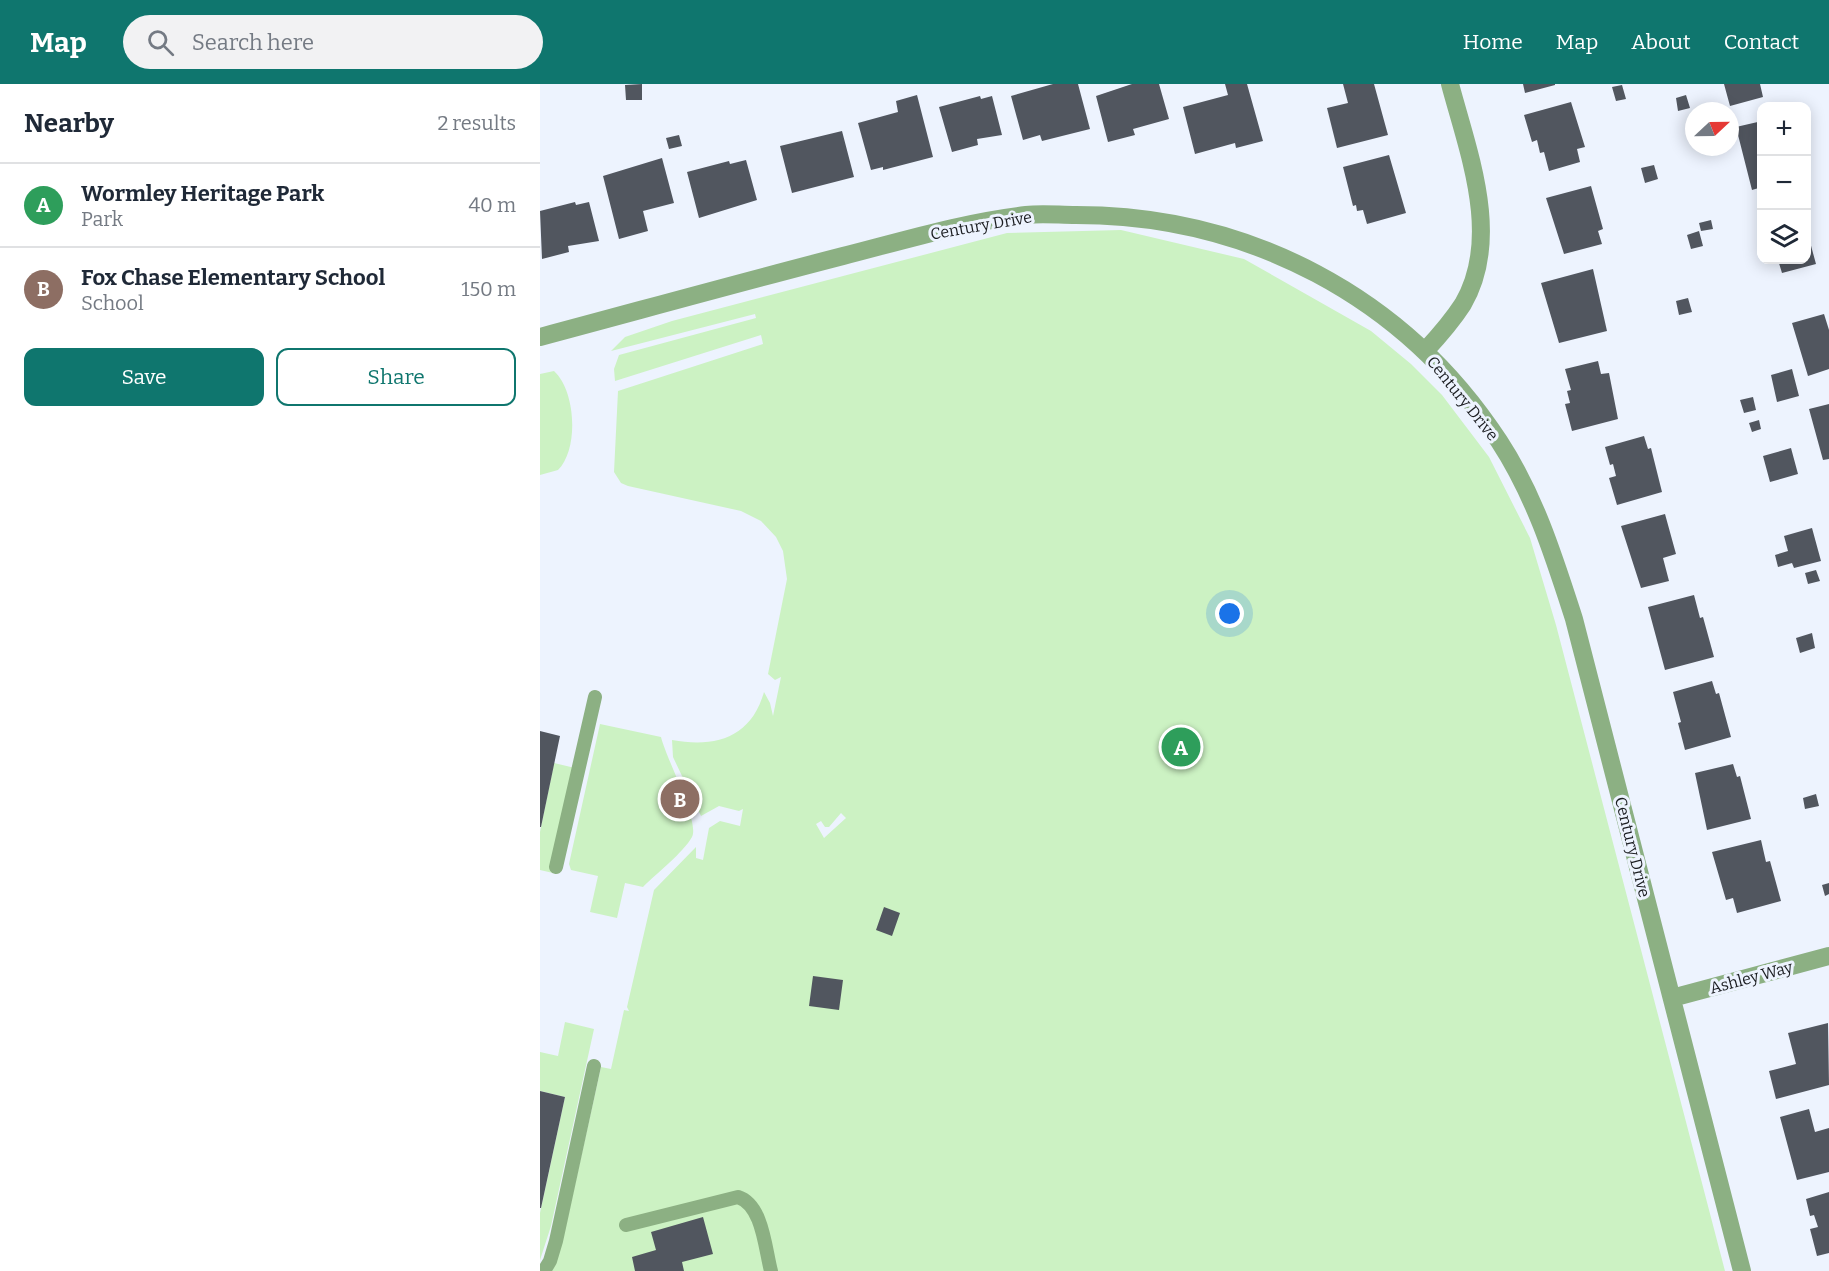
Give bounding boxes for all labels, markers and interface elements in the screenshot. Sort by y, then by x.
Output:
search box [123,15,543,69]
text: Map [30,26,87,59]
icon: search [144,26,177,59]
text: Search here [192,29,314,56]
text: Home [1463,29,1523,55]
text: Map [1556,29,1598,55]
text: About [1631,29,1691,55]
text: Contact [1724,29,1799,55]
north arrow [1685,102,1739,156]
map controls [1757,102,1811,264]
button: + [1757,102,1811,156]
text: Nearby [24,108,114,139]
text: 2 results [437,111,516,135]
button: − [1757,156,1811,210]
text: Wormley Heritage Park [81,180,324,207]
text: A [36,193,51,217]
text: 40 m [468,193,516,217]
text: Park [81,207,123,231]
street label: Century Drive [929,207,1033,244]
button: layers [1757,210,1811,264]
text: Fox Chase Elementary School [81,264,385,291]
text: B [37,277,50,301]
text: 150 m [461,277,516,301]
text: School [81,291,144,315]
button: Save [24,348,264,406]
button: Share [276,348,516,406]
street label: Century Drive [1423,352,1502,444]
your location [1215,599,1244,628]
pin: A [1162,724,1200,770]
pin: B [660,776,700,822]
street label: Century Drive [1611,795,1654,899]
street label: Ashley Way [1708,957,1795,998]

